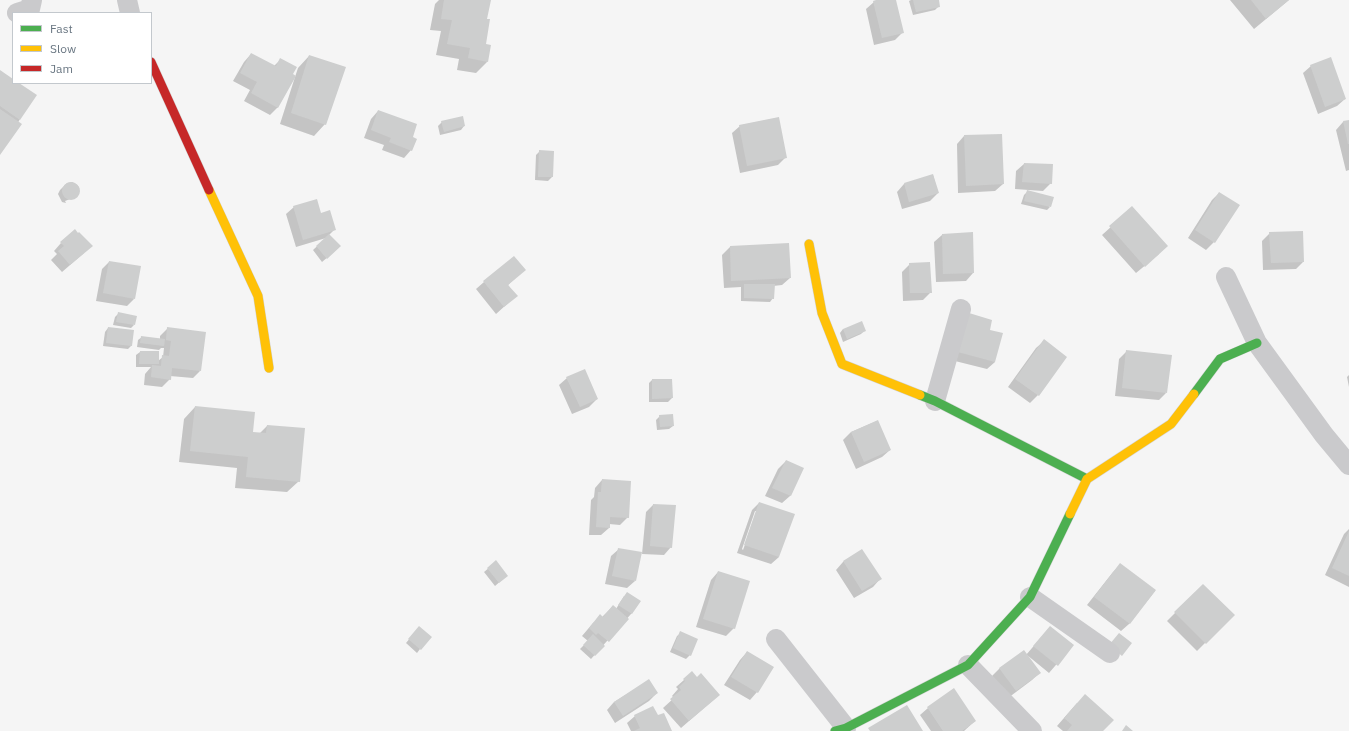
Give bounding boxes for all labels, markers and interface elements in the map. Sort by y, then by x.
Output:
legend [12,12,152,84]
text: Fast [50,21,73,36]
text: Slow [50,41,76,56]
text: Jam [50,61,73,76]

